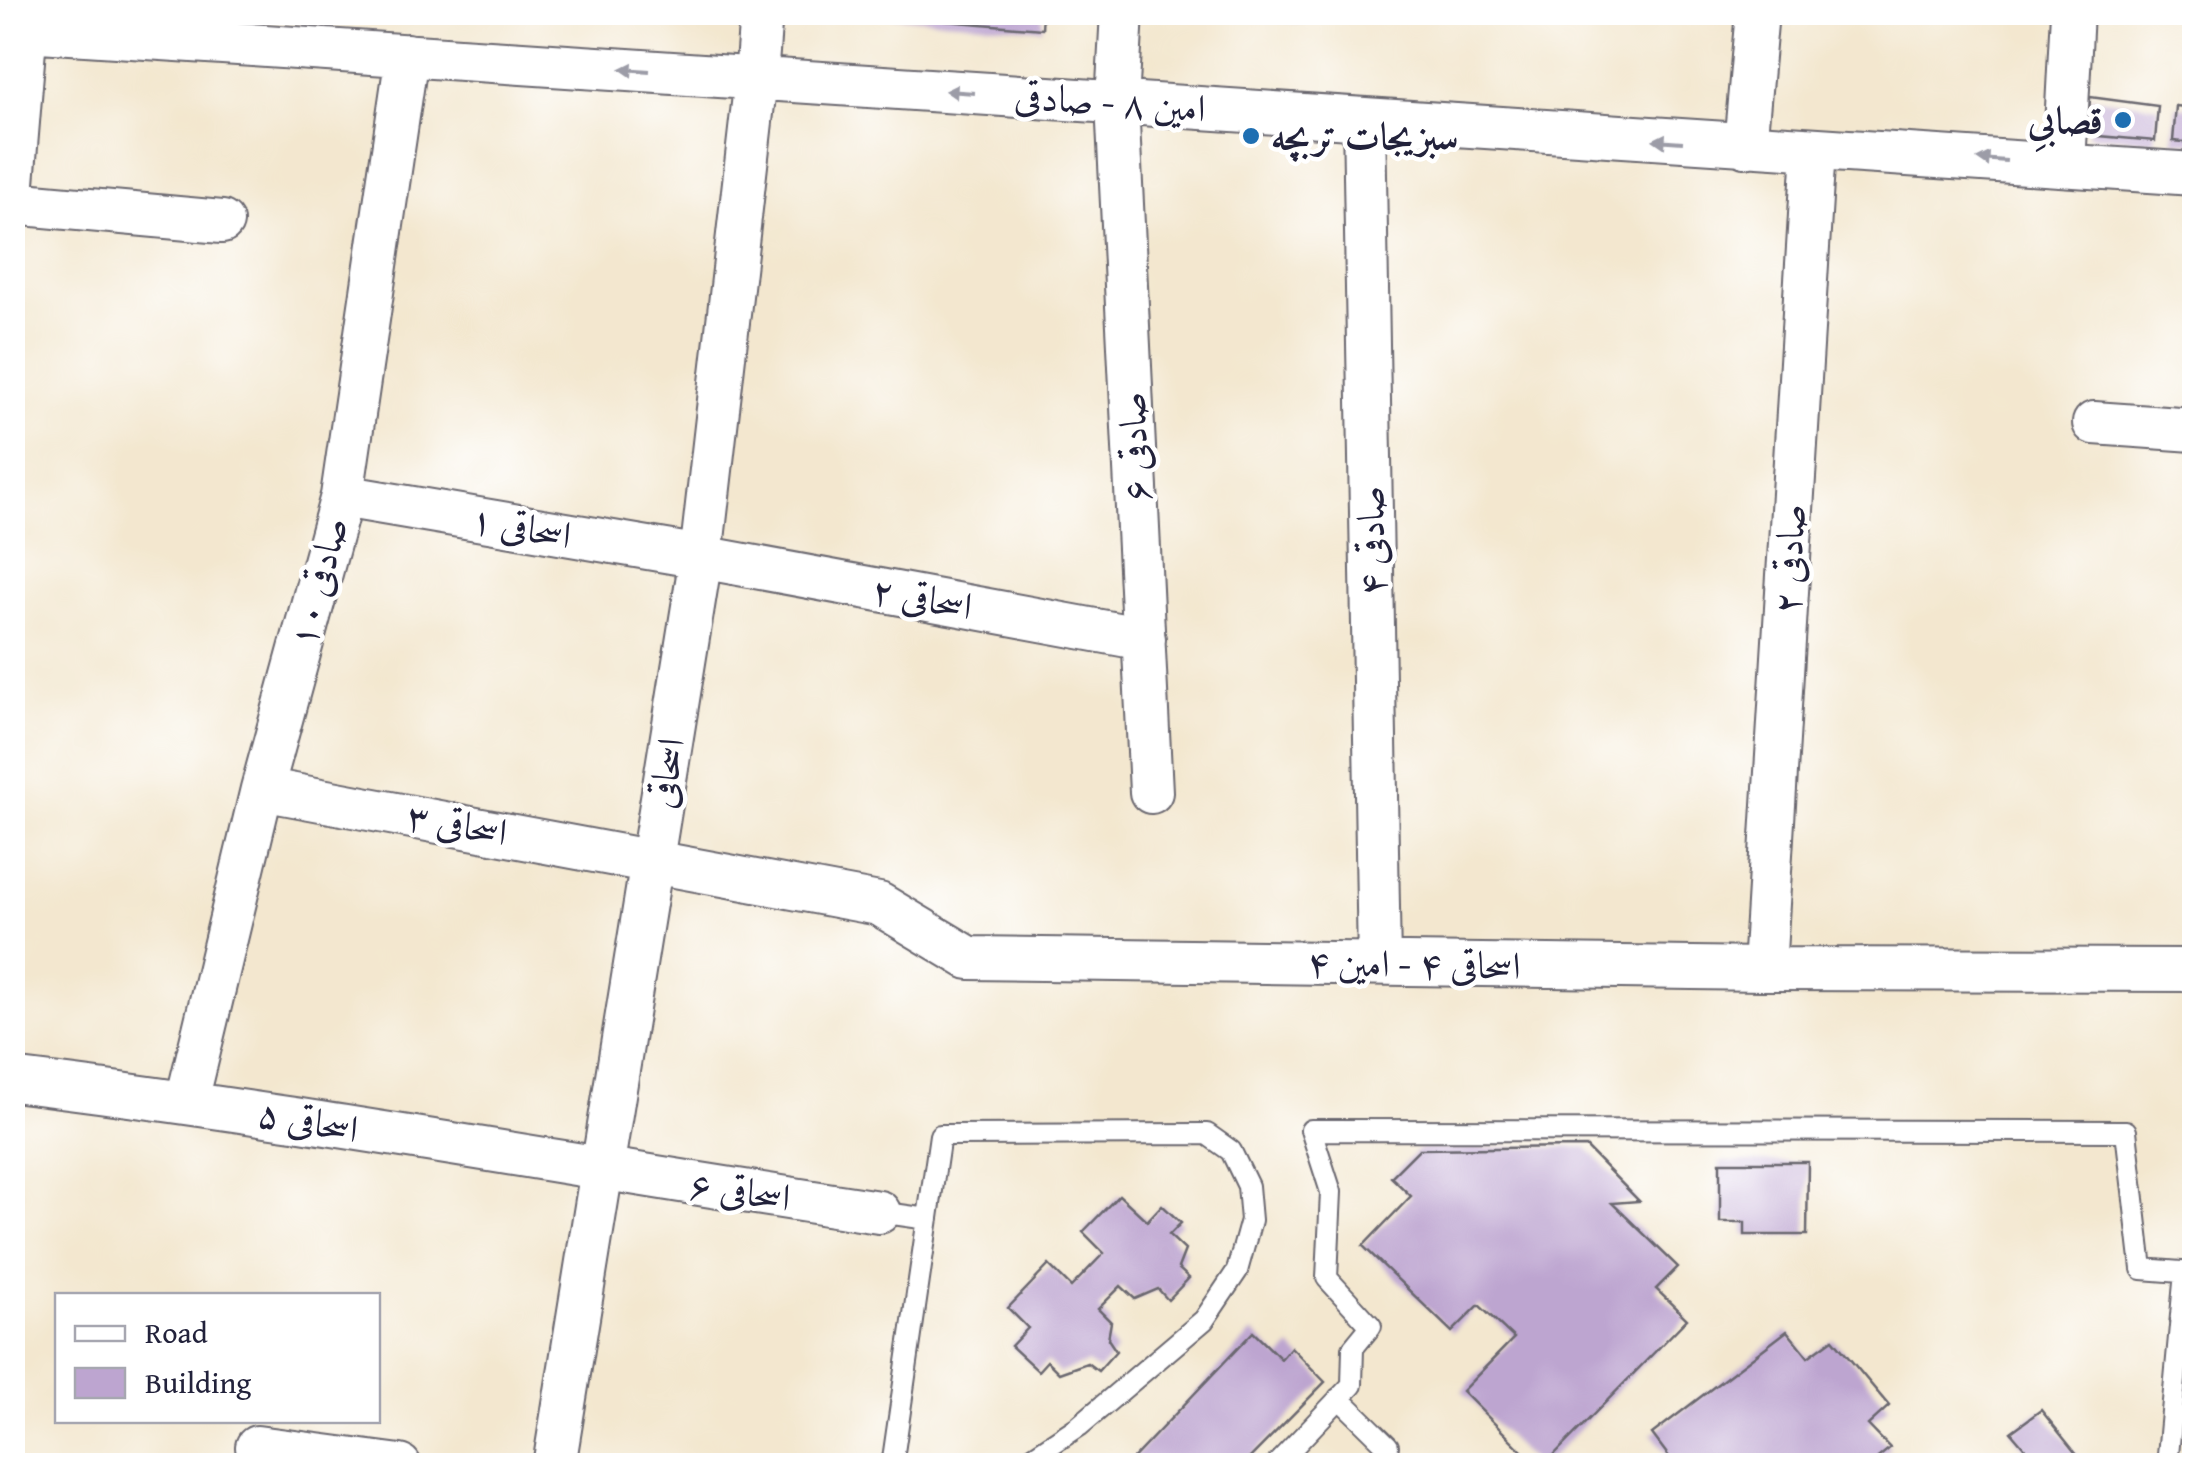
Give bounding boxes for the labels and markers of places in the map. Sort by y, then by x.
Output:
place label: قصابیِ [2027,91,2103,152]
place label: سبزیجات تربچه [1271,107,1459,163]
marker: قصابیِ [2112,109,2134,131]
marker: سبزیجات تربچه [1240,125,1262,147]

